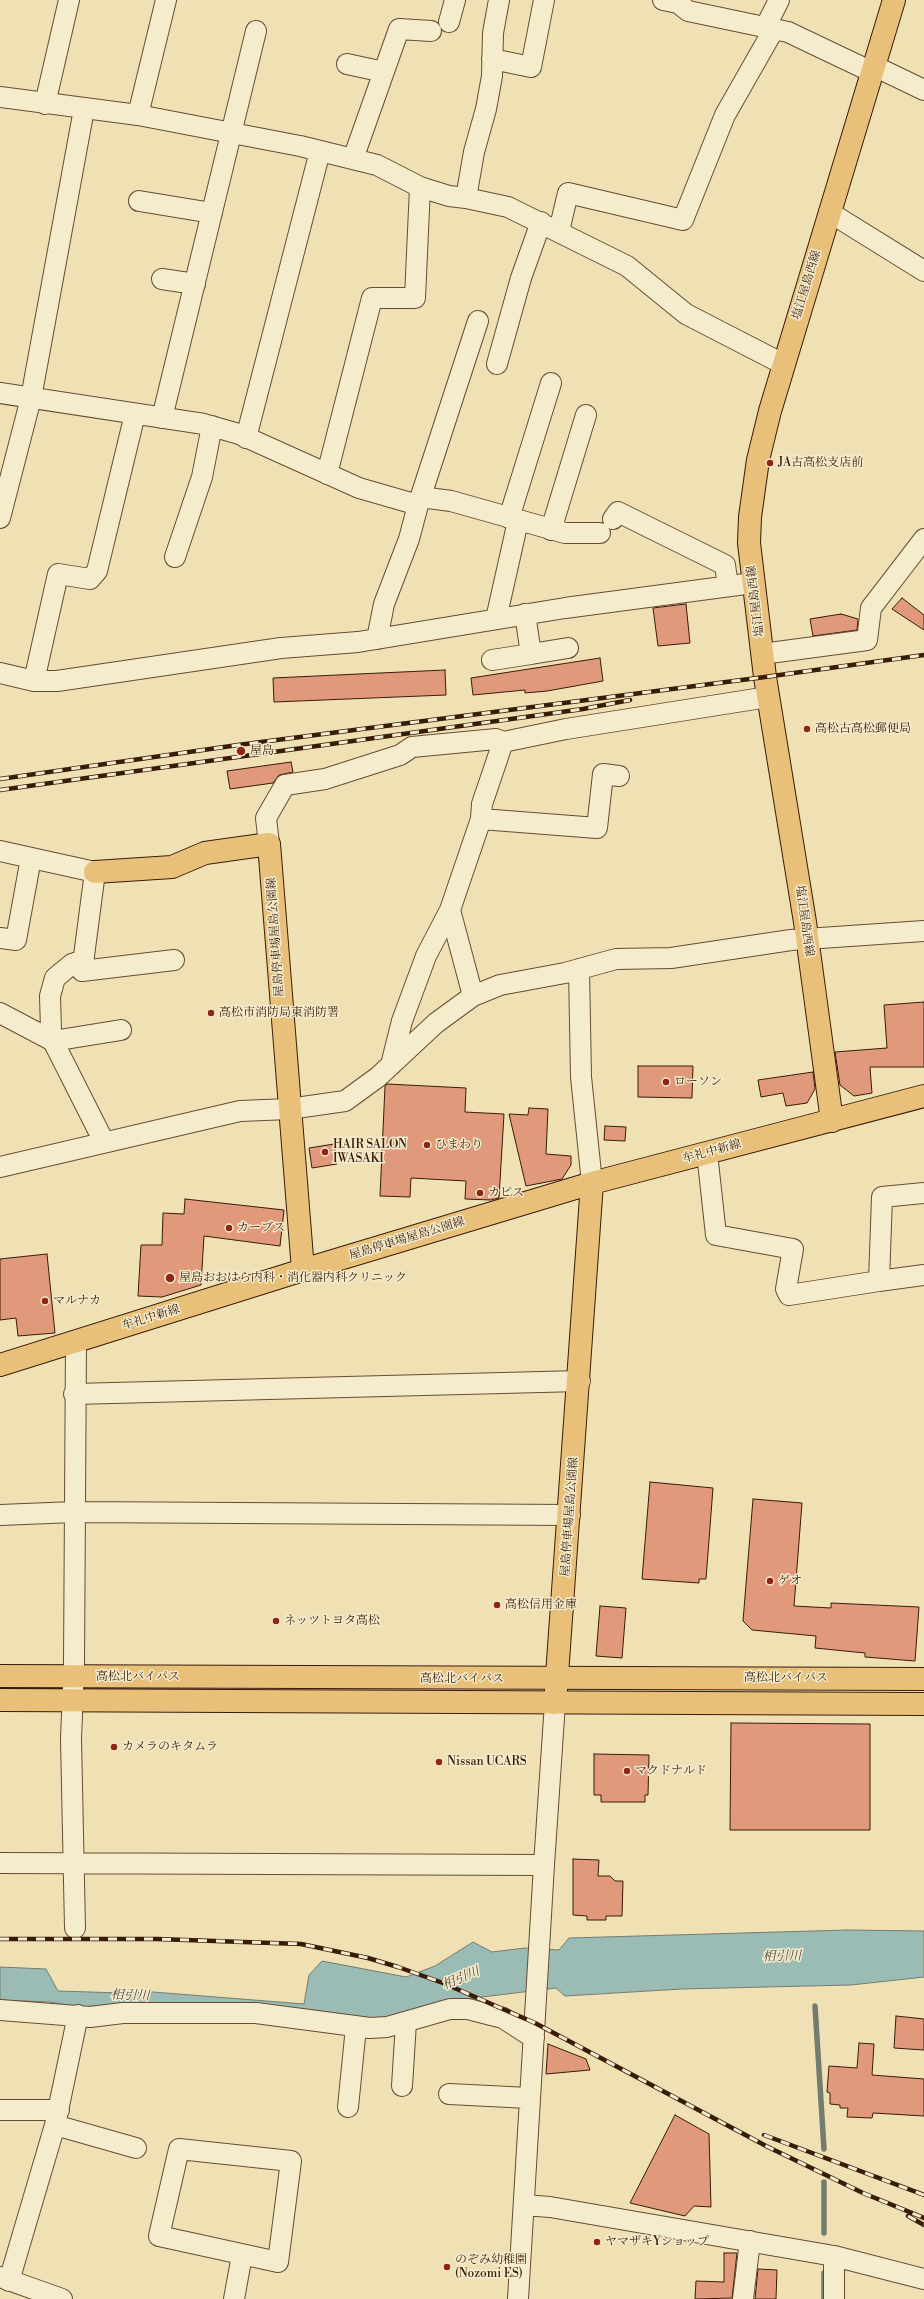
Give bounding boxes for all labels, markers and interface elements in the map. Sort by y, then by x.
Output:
street label: 塩江屋島西線 [790,248,824,322]
place label: JA古高松支店前 [778,456,863,470]
marker: JA古高松支店前 [765,458,775,468]
street label: 塩江屋島西線 [744,564,768,638]
place label: 高松古高松郵便局 [815,722,911,736]
marker: 高松古高松郵便局 [802,724,812,734]
place label: 屋島 [250,744,274,758]
marker: 屋島 [235,745,247,757]
street label: 屋島停車場屋島公園線 [265,877,287,997]
street label: 塩江屋島西線 [792,884,816,958]
place label: 高松市消防局東消防署 [219,1006,339,1020]
marker: 高松市消防局東消防署 [206,1008,216,1018]
place label: ローソン [674,1075,722,1089]
marker: ローソン [661,1077,671,1087]
street label: 牟礼中新線 [681,1137,743,1167]
place label: HAIR SALON IWASAKI [333,1138,407,1166]
place label: ひまわり [435,1138,483,1152]
marker: ひまわり [422,1140,432,1150]
marker: HAIR SALON IWASAKI [320,1147,330,1157]
place label: カピス [488,1186,524,1200]
marker: カピス [475,1188,485,1198]
street label: 屋島停車場屋島公園線 [348,1215,466,1263]
place label: カーブス [237,1221,285,1235]
marker: カーブス [224,1223,234,1233]
place label: 屋島おおはら内科・消化器内科クリニック [179,1271,407,1285]
marker: 屋島おおはら内科・消化器内科クリニック [164,1272,176,1284]
place label: マルナカ [53,1294,101,1308]
marker: マルナカ [40,1296,50,1306]
street label: 牟礼中新線 [120,1302,182,1334]
street label: 屋島停車場屋島公園線 [559,1457,581,1577]
place label: ゲオ [778,1574,802,1588]
marker: ゲオ [765,1576,775,1586]
place label: 高松信用金庫 [505,1598,577,1612]
marker: 高松信用金庫 [492,1600,502,1610]
place label: ネッツトヨタ高松 [284,1614,380,1628]
marker: ネッツトヨタ高松 [271,1616,281,1626]
street label: 高松北バイパス [96,1670,180,1684]
street label: 高松北バイパス [744,1671,828,1685]
street label: 高松北バイパス [420,1672,504,1686]
place label: カメラのキタムラ [122,1740,218,1754]
marker: カメラのキタムラ [109,1742,119,1752]
place label: Nissan UCARS [447,1755,527,1769]
marker: Nissan UCARS [434,1757,444,1767]
place label: マクドナルド [635,1764,707,1778]
marker: マクドナルド [622,1766,632,1776]
water label: 相引川 [762,1949,802,1965]
water label: 相引川 [440,1964,482,1994]
water label: 相引川 [110,1988,150,2004]
place label: ヤマザキYショップ [605,2235,709,2249]
marker: ヤマザキYショップ [592,2237,602,2247]
place label: のぞみ幼稚園 (Nozomi ES) [455,2253,527,2281]
marker: のぞみ幼稚園 (Nozomi ES) [442,2262,452,2272]

